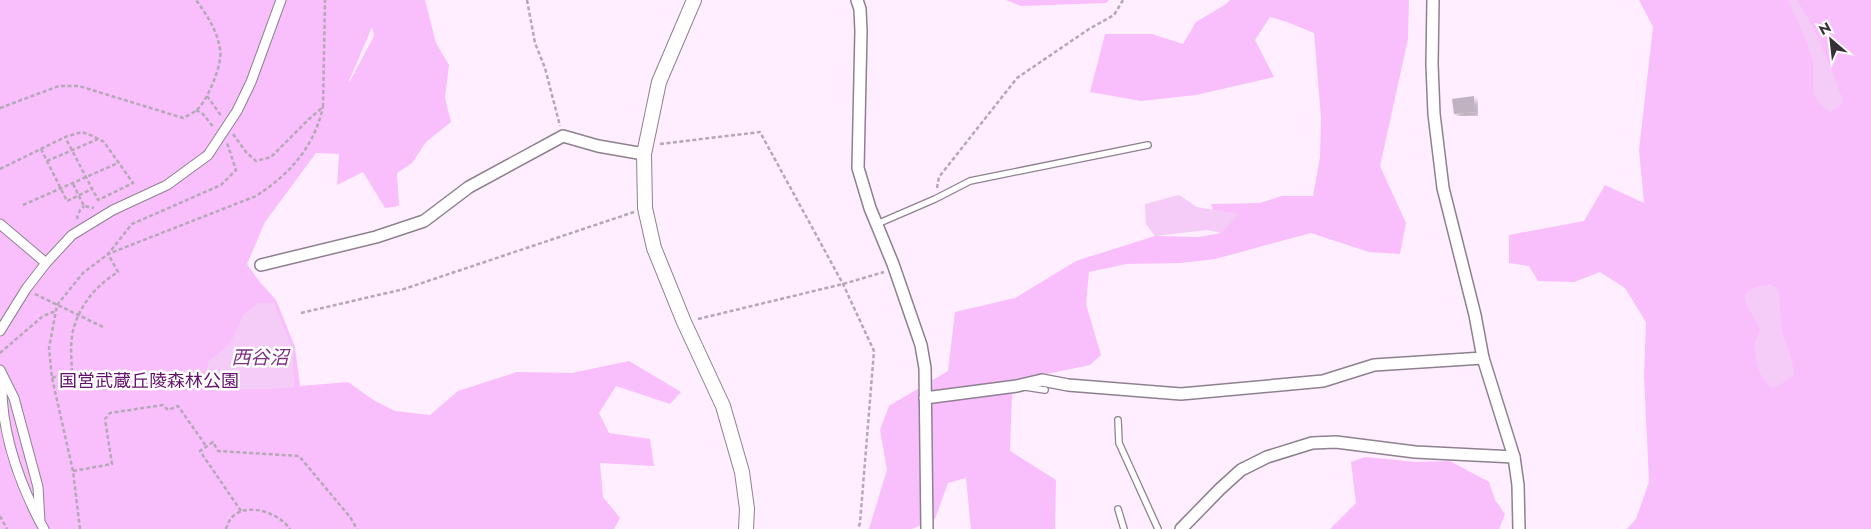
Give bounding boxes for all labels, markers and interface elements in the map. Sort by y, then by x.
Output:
north arrow [1806,15,1856,65]
text: N [1815,17,1835,40]
water label: 西谷沼 [231,344,291,371]
park label: 国営武蔵丘陵森林公園 [59,368,239,394]

